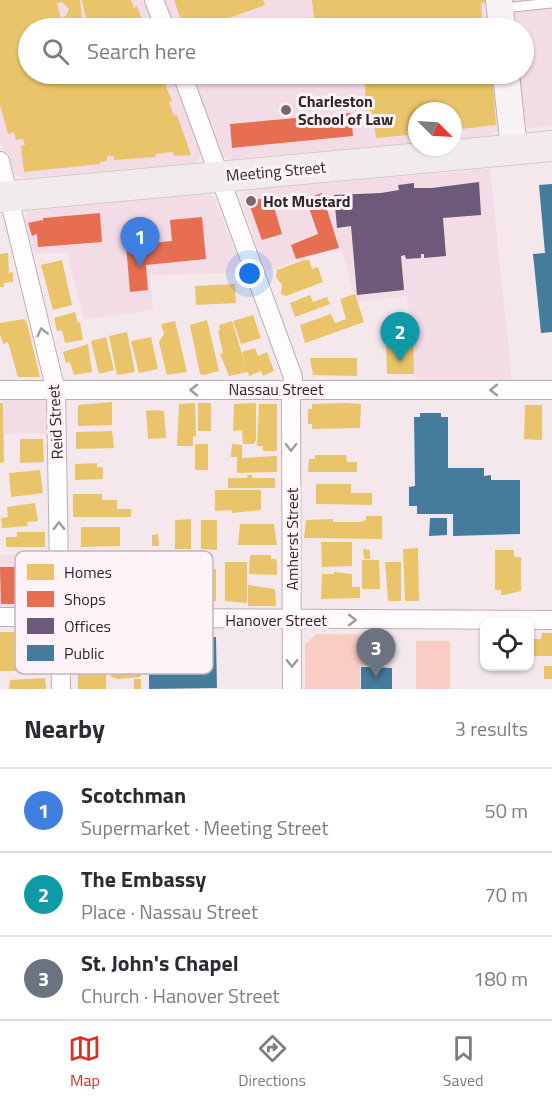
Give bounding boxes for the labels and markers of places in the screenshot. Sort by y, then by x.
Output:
place label: Charleston School of Law [298,89,393,131]
marker: Charleston School of Law [279,103,293,117]
place label: Hot Mustard [263,189,350,213]
marker: Hot Mustard [244,194,258,208]
pin: 1 [120,218,160,267]
pin: 2 [380,312,420,362]
pin: 3 [356,628,395,678]

